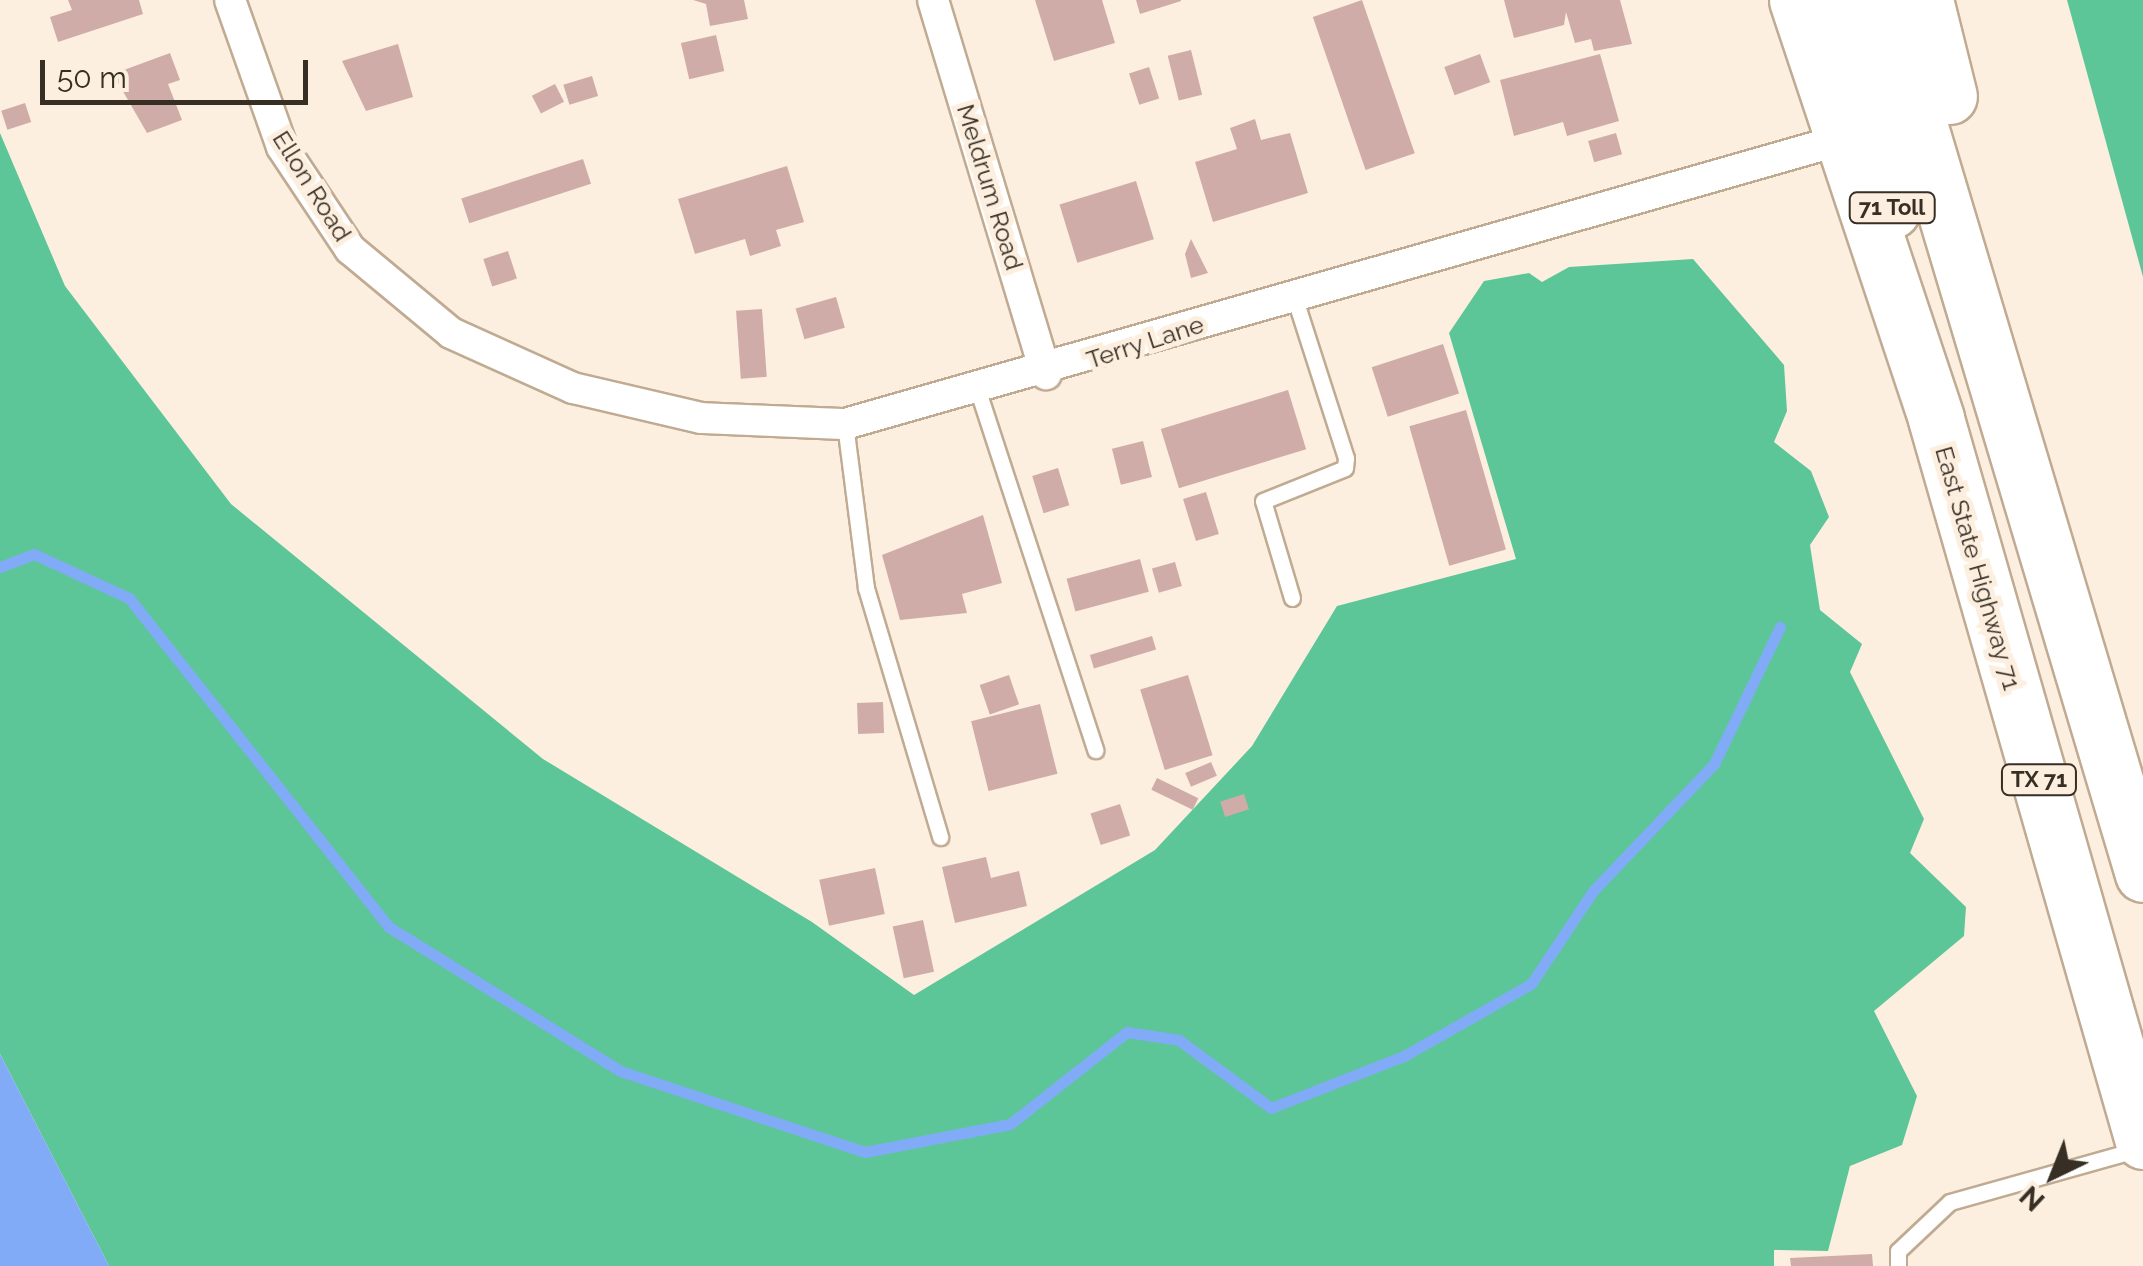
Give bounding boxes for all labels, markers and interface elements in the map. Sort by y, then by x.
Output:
scale bar [45,40,312,102]
text: 50 m [57,60,127,95]
street label: Meldrum Road [951,101,1029,273]
street label: Ellon Road [266,125,358,247]
road number: 71 Toll [1847,191,1937,225]
street label: Terry Lane [1082,309,1208,375]
street label: East State Highway 71 [1929,442,2027,694]
road number: TX 71 [1999,763,2079,797]
north arrow [2003,1126,2103,1226]
text: N [2013,1179,2051,1218]

